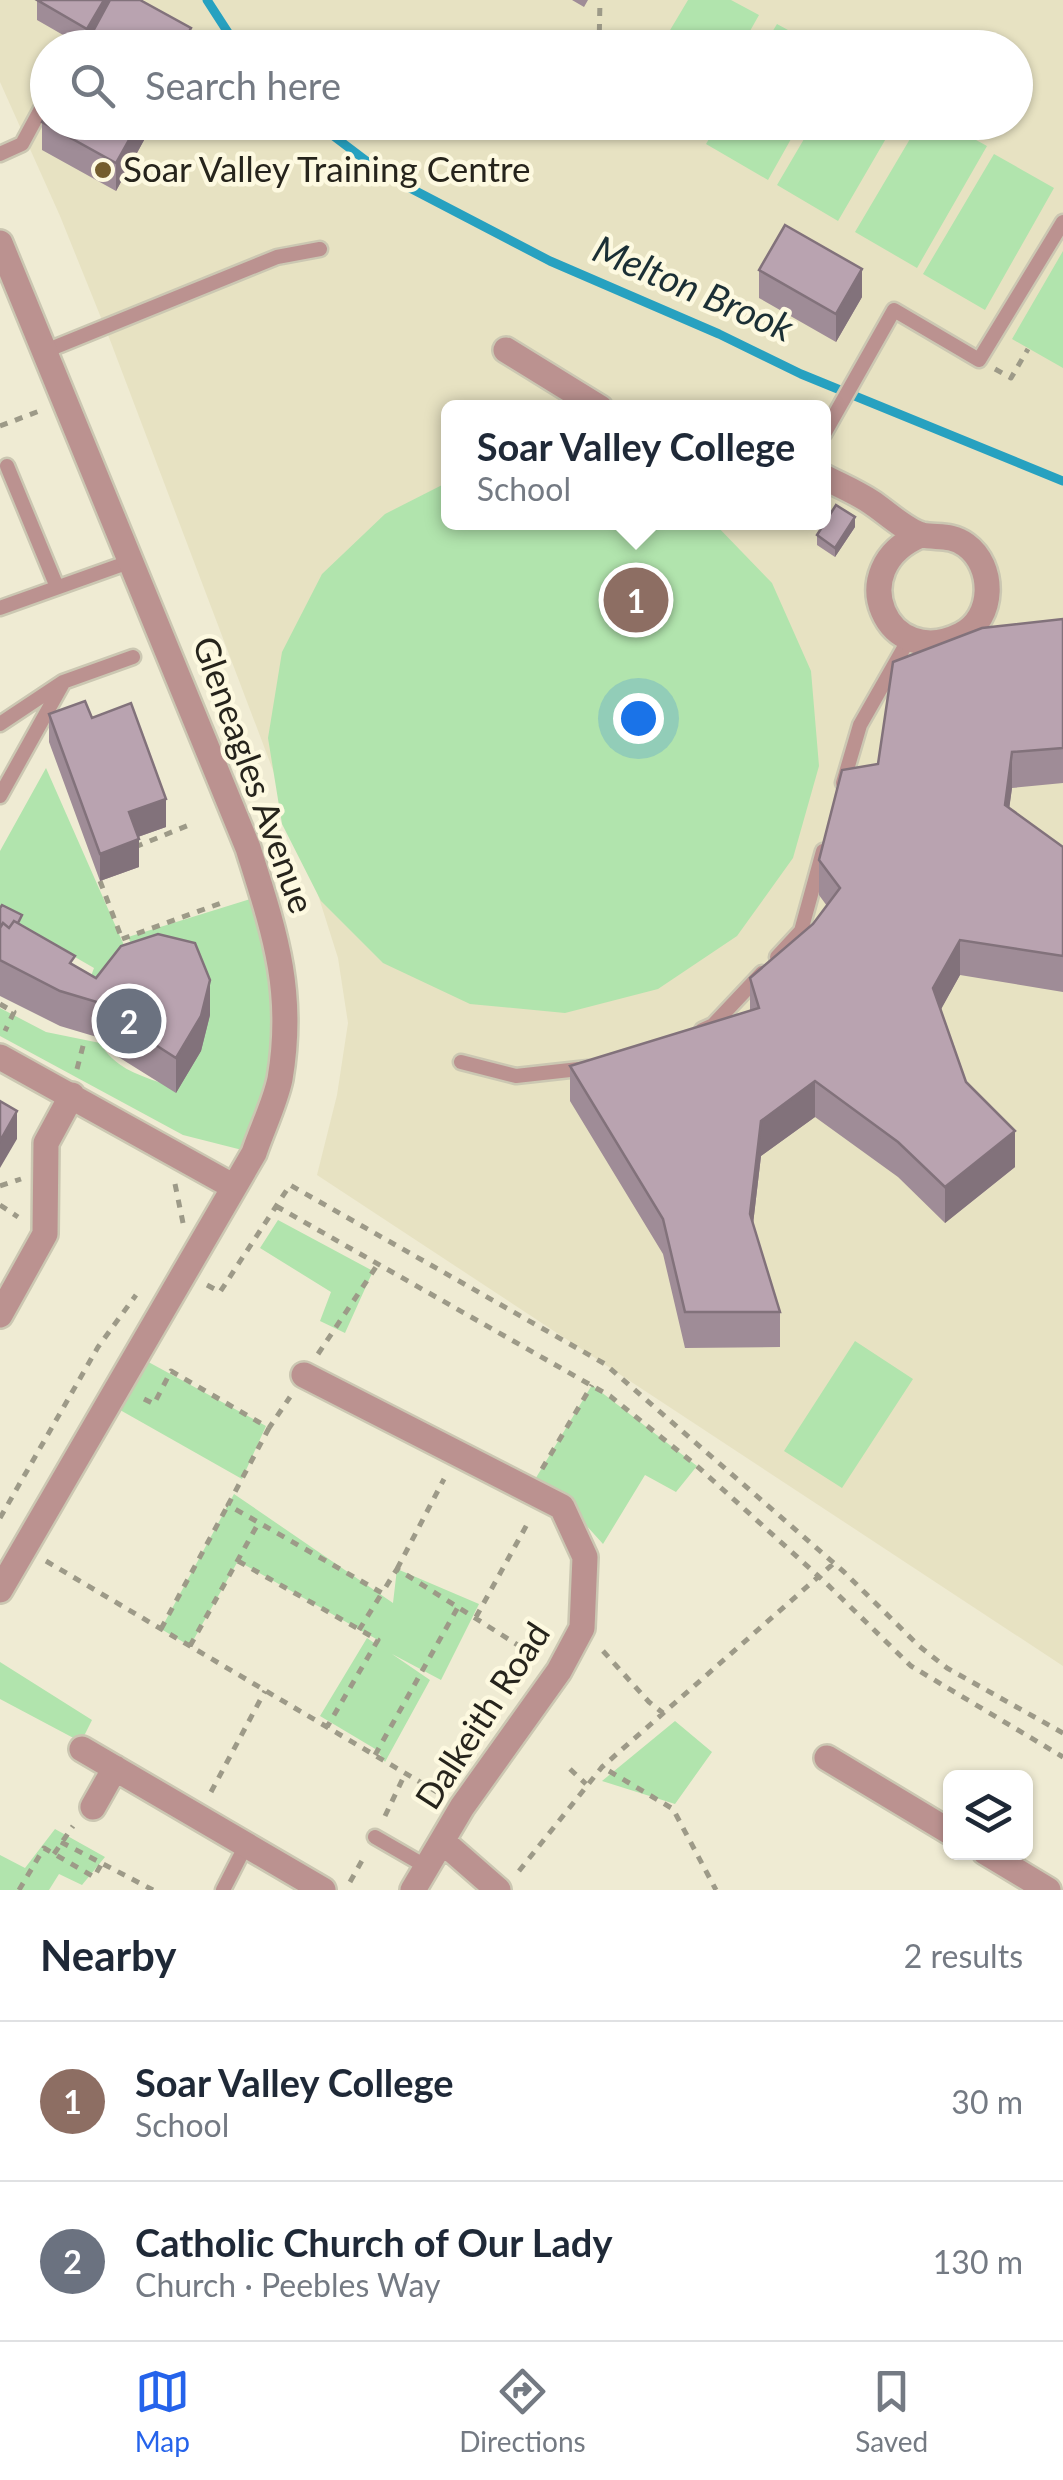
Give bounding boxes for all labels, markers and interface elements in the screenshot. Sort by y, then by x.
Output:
search box [30,30,1033,140]
icon: search [65,58,120,113]
text: Search here [145,62,341,108]
place label: Soar Valley Training Centre [123,147,531,189]
marker: Soar Valley Training Centre [92,159,114,181]
water label: Melton Brook [587,224,802,350]
popup [441,400,831,530]
text: Soar Valley College [477,423,795,469]
text: School [477,469,571,508]
pin: 1 [604,562,668,638]
street label: Gleneagles Avenue [185,630,324,918]
your location [613,693,664,744]
pin: 2 [96,984,162,1058]
street label: Dalkeith Road [405,1614,557,1816]
map controls [943,1770,1033,1860]
button: layers [943,1770,1033,1860]
text: Nearby [40,1930,177,1980]
text: 2 results [904,1936,1023,1975]
text: Soar Valley College [135,2059,454,2105]
text: 1 [63,2082,82,2121]
text: 30 m [951,2082,1023,2121]
text: School [135,2105,229,2144]
text: Catholic Church of Our Lady [135,2219,612,2265]
text: 2 [63,2242,82,2281]
text: 130 m [933,2242,1023,2281]
text: Church · Peebles Way [135,2265,440,2304]
tab: Map [135,2364,190,2458]
tab: Directions [459,2364,586,2458]
tab: Saved [855,2364,928,2458]

